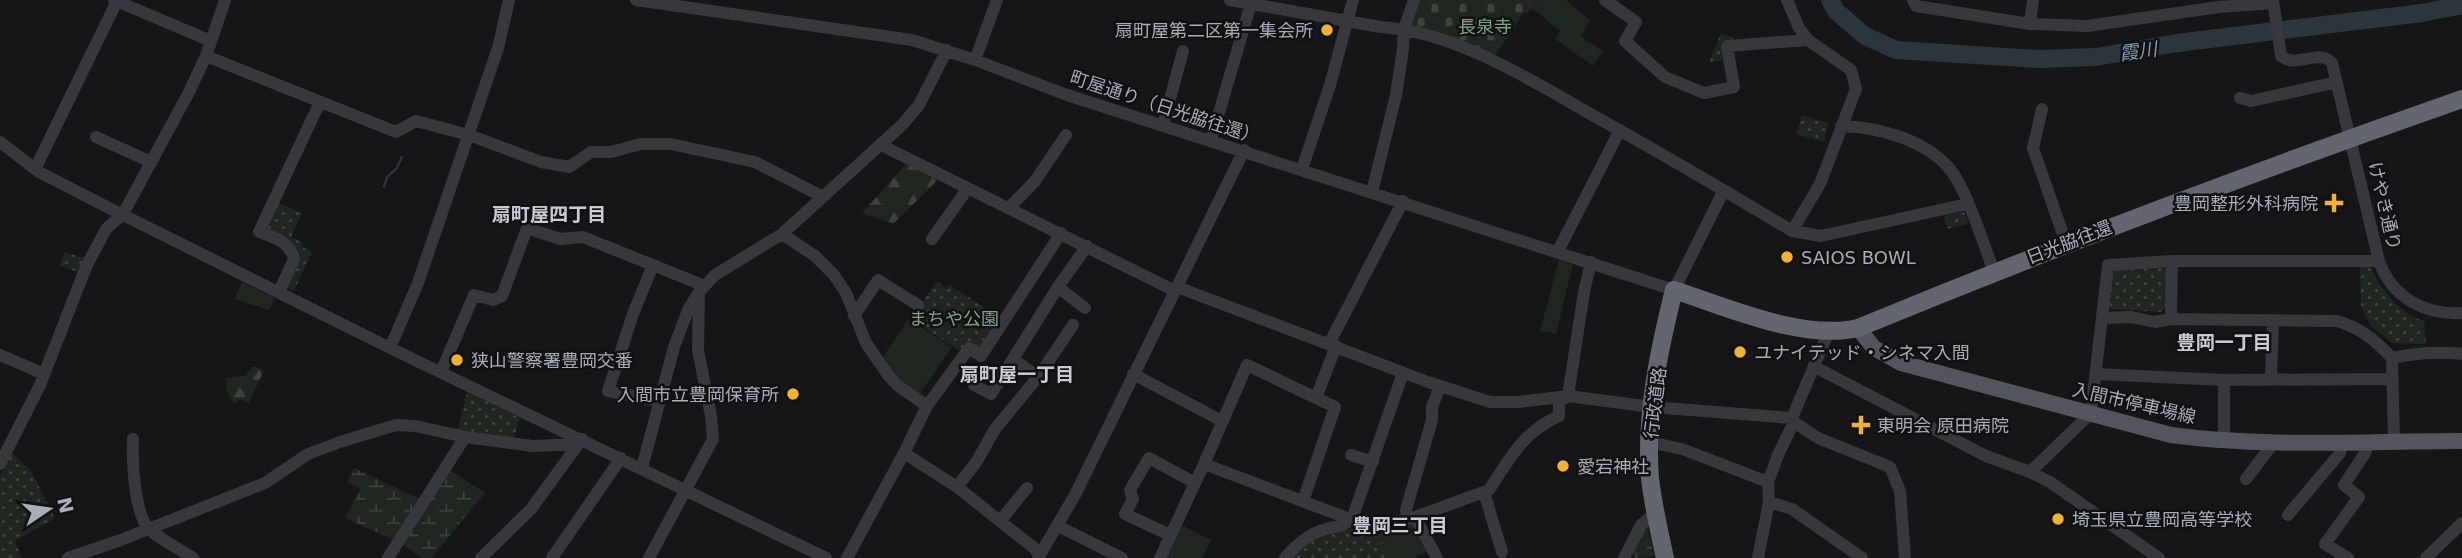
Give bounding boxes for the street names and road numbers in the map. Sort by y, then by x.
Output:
street label: 町屋通り（日光脇往還） [1068,66,1262,148]
street label: けやき通り [2365,160,2405,252]
street label: 日光脇往還 [2023,216,2115,268]
street label: 行政道路 [1640,366,1670,440]
street label: 入間市停車場線 [2070,379,2198,427]

